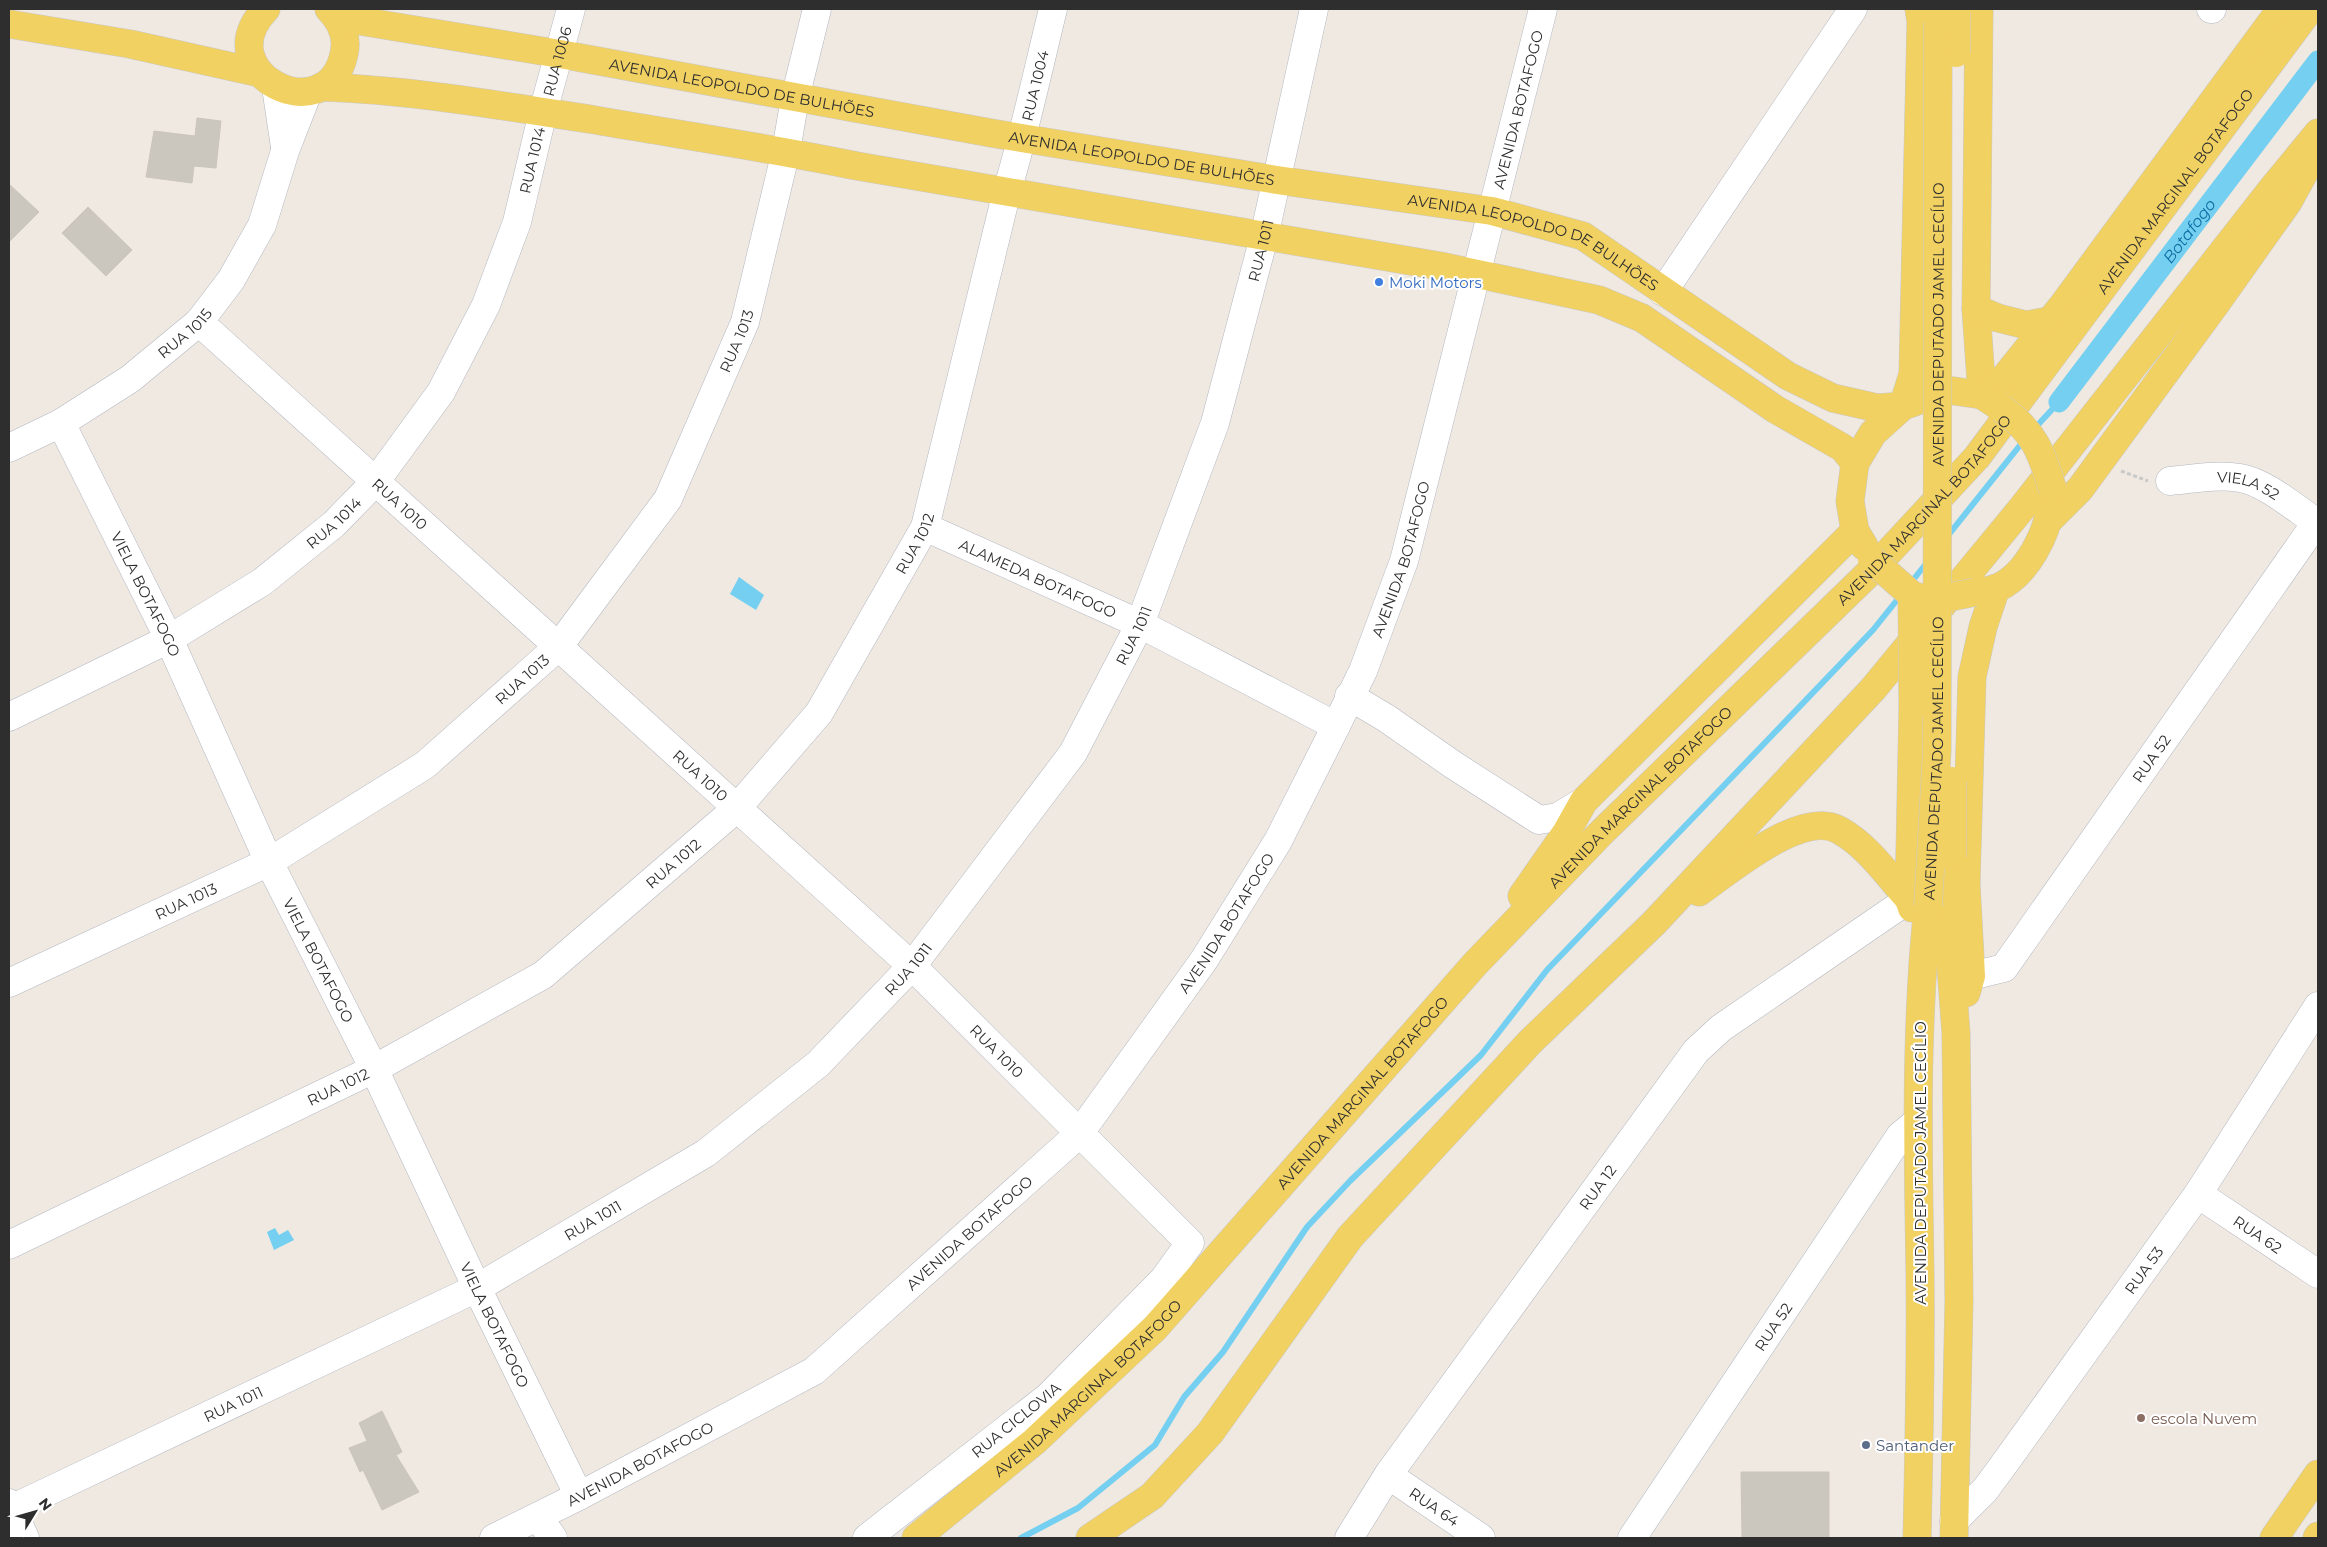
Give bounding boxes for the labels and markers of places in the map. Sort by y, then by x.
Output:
place label: Moki Motors [1389,273,1482,292]
marker: Moki Motors [1373,276,1385,288]
place label: escola Nuvem [2151,1409,2257,1428]
marker: escola Nuvem [2135,1412,2147,1424]
place label: Santander [1876,1436,1954,1455]
marker: Santander [1860,1439,1872,1451]

